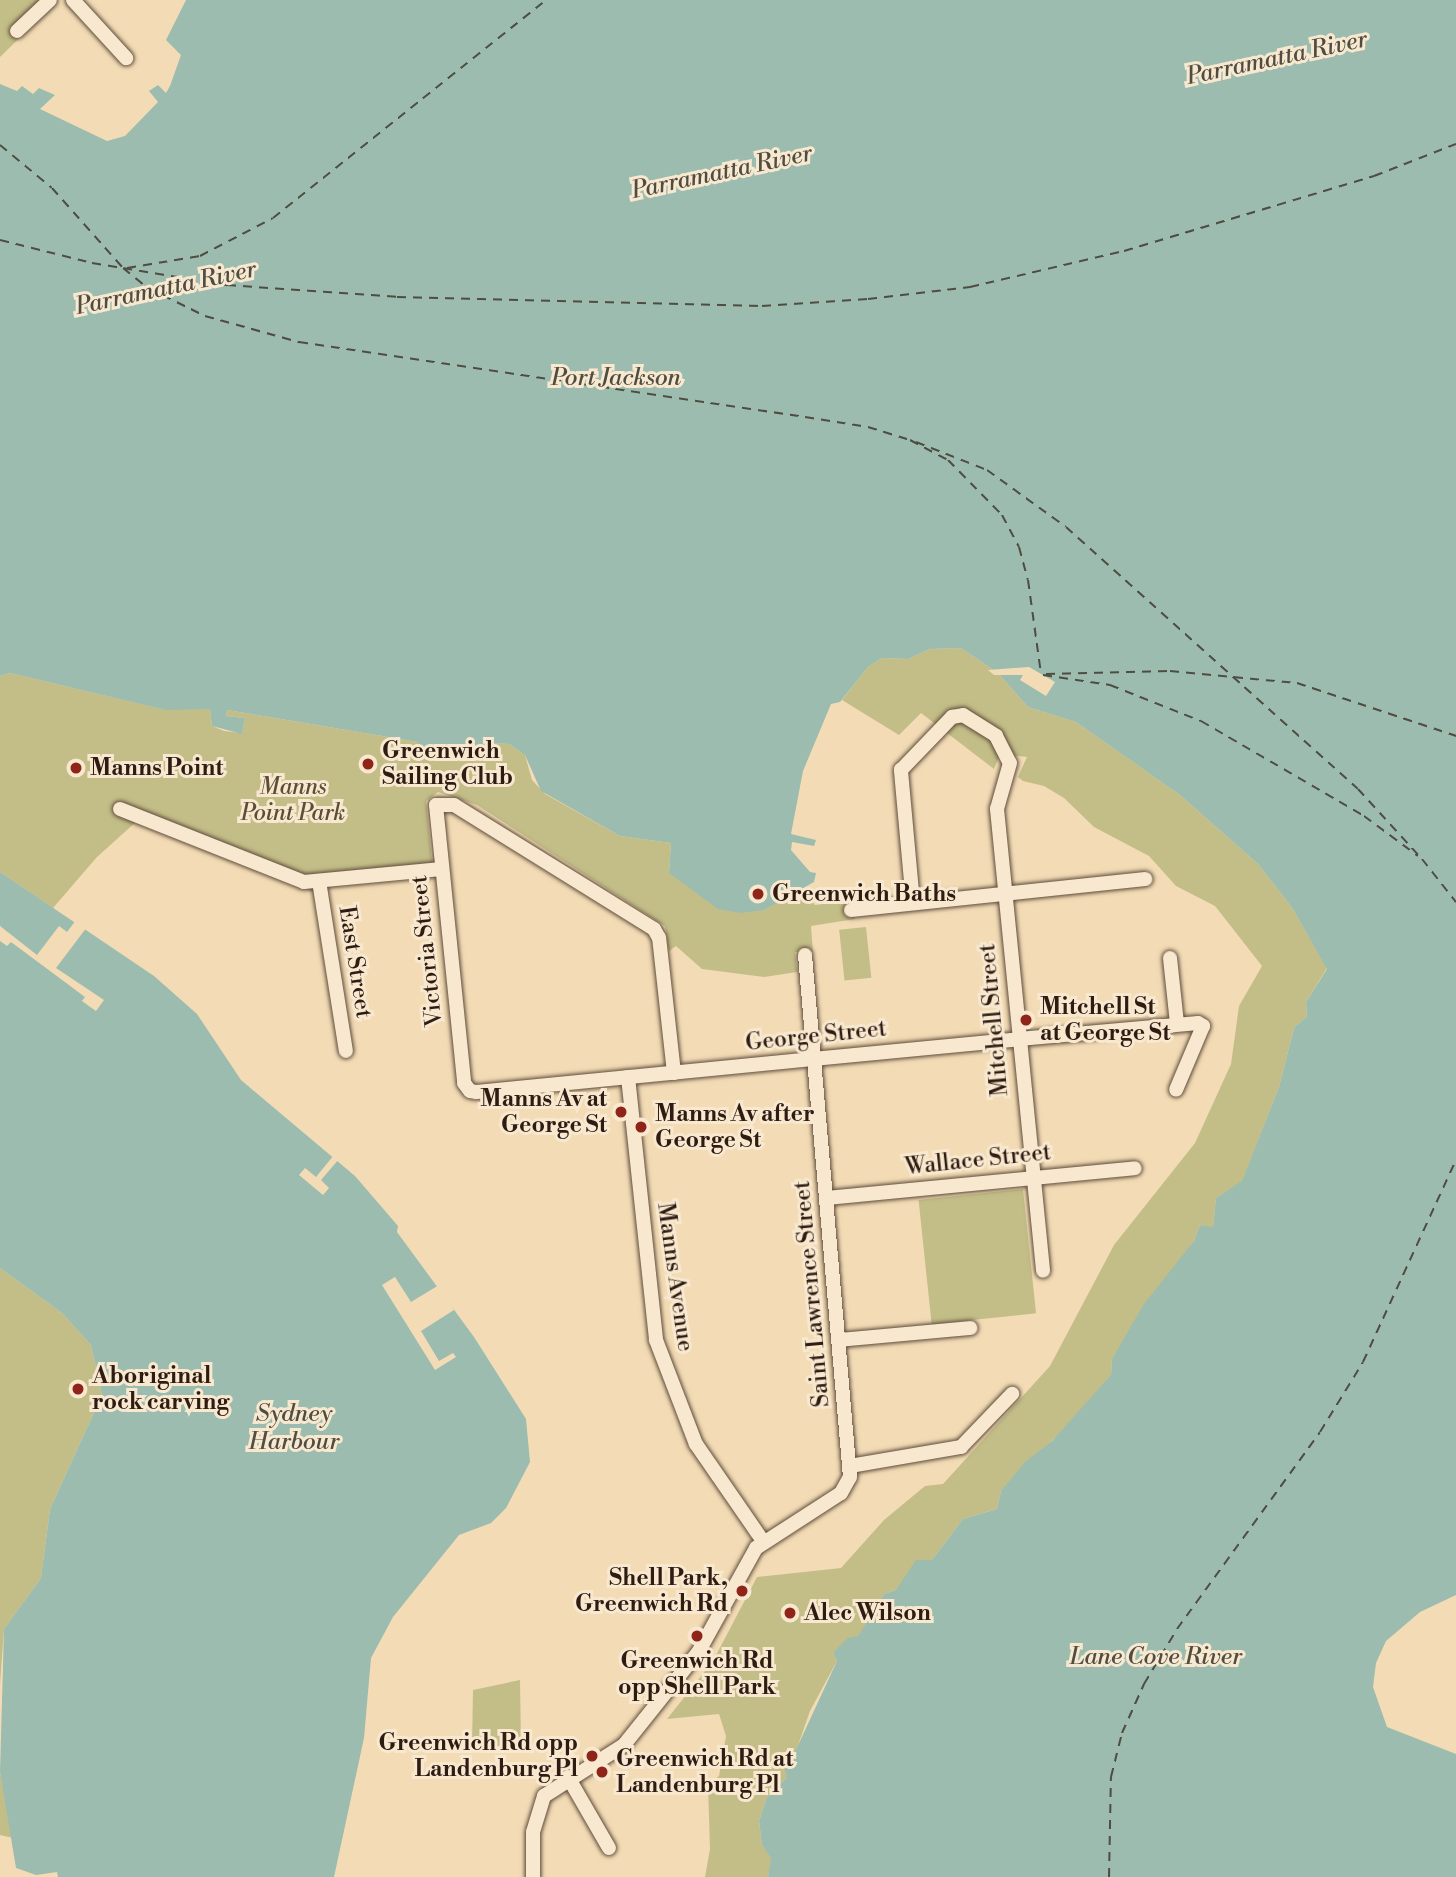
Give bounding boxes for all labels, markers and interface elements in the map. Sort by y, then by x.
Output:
water label: Parramatta River [1184,26,1370,92]
water label: Parramatta River [629,140,815,206]
water label: Parramatta River [73,256,259,322]
water label: Port Jackson [551,365,681,393]
place label: Greenwich Sailing Club [382,737,513,791]
place label: Manns Point [90,754,223,782]
marker: Greenwich Sailing Club [360,756,376,772]
marker: Manns Point [68,760,84,776]
park label: Manns Point Park [241,773,345,827]
street label: Victoria Street [405,874,449,1028]
place label: Greenwich Baths [772,880,956,908]
marker: Greenwich Baths [750,886,766,902]
street label: East Street [333,904,377,1020]
street label: Mitchell Street [974,943,1014,1097]
place label: Mitchell St at George St [1040,993,1170,1047]
marker: Mitchell St at George St [1018,1012,1034,1028]
street label: George Street [744,1015,888,1057]
place label: Manns Av at George St [480,1085,607,1139]
place label: Manns Av after George St [655,1100,815,1154]
marker: Manns Av at George St [613,1104,629,1120]
marker: Manns Av after George St [633,1119,649,1135]
street label: Wallace Street [904,1139,1052,1181]
street label: Saint Lawrence Street [788,1180,836,1408]
street label: Manns Avenue [651,1201,699,1353]
place label: Aboriginal rock carving [92,1362,229,1416]
marker: Aboriginal rock carving [70,1381,86,1397]
water label: Sydney Harbour [249,1401,339,1457]
place label: Shell Park, Greenwich Rd [575,1564,728,1618]
marker: Shell Park, Greenwich Rd [734,1583,750,1599]
place label: Alec Wilson [804,1599,931,1627]
marker: Alec Wilson [782,1605,798,1621]
marker: Greenwich Rd opp Shell Park [689,1628,705,1644]
water label: Lane Cove River [1070,1644,1242,1672]
place label: Greenwich Rd opp Shell Park [618,1647,776,1701]
place label: Greenwich Rd opp Landenburg Pl [378,1729,578,1783]
place label: Greenwich Rd at Landenburg Pl [616,1745,793,1799]
marker: Greenwich Rd opp Landenburg Pl [584,1748,600,1764]
marker: Greenwich Rd at Landenburg Pl [594,1764,610,1780]

